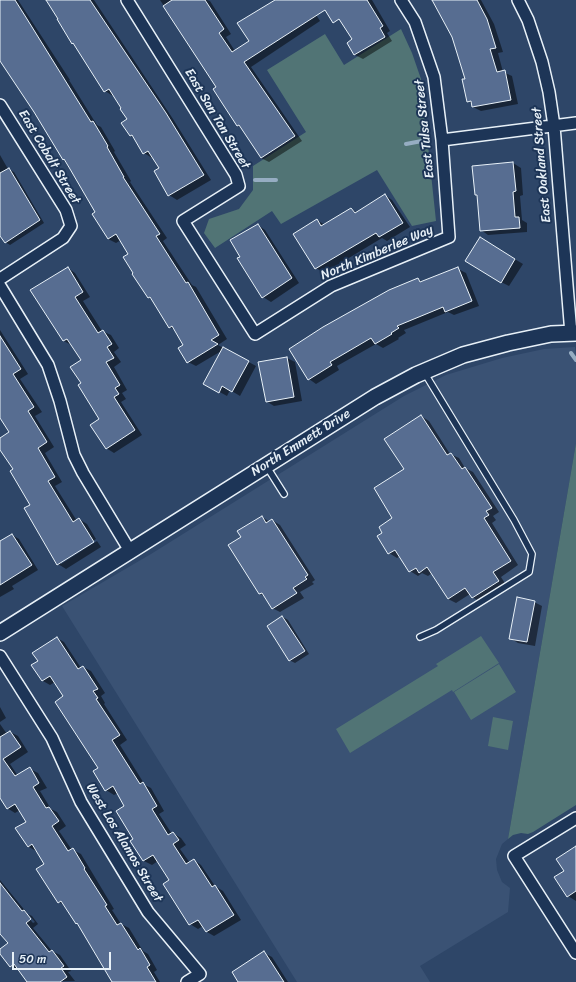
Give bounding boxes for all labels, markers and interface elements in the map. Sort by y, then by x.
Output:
street label: East San Tan Street [181,66,253,172]
street label: East Tulsa Street [412,79,438,179]
street label: East Cobalt Street [15,107,83,207]
street label: East Oakland Street [529,107,555,223]
street label: North Kimberlee Way [318,222,436,284]
street label: North Emmett Drive [248,406,354,480]
street label: West Los Alamos Street [82,781,166,905]
scale bar [14,944,113,970]
text: 50 m [19,948,46,970]

